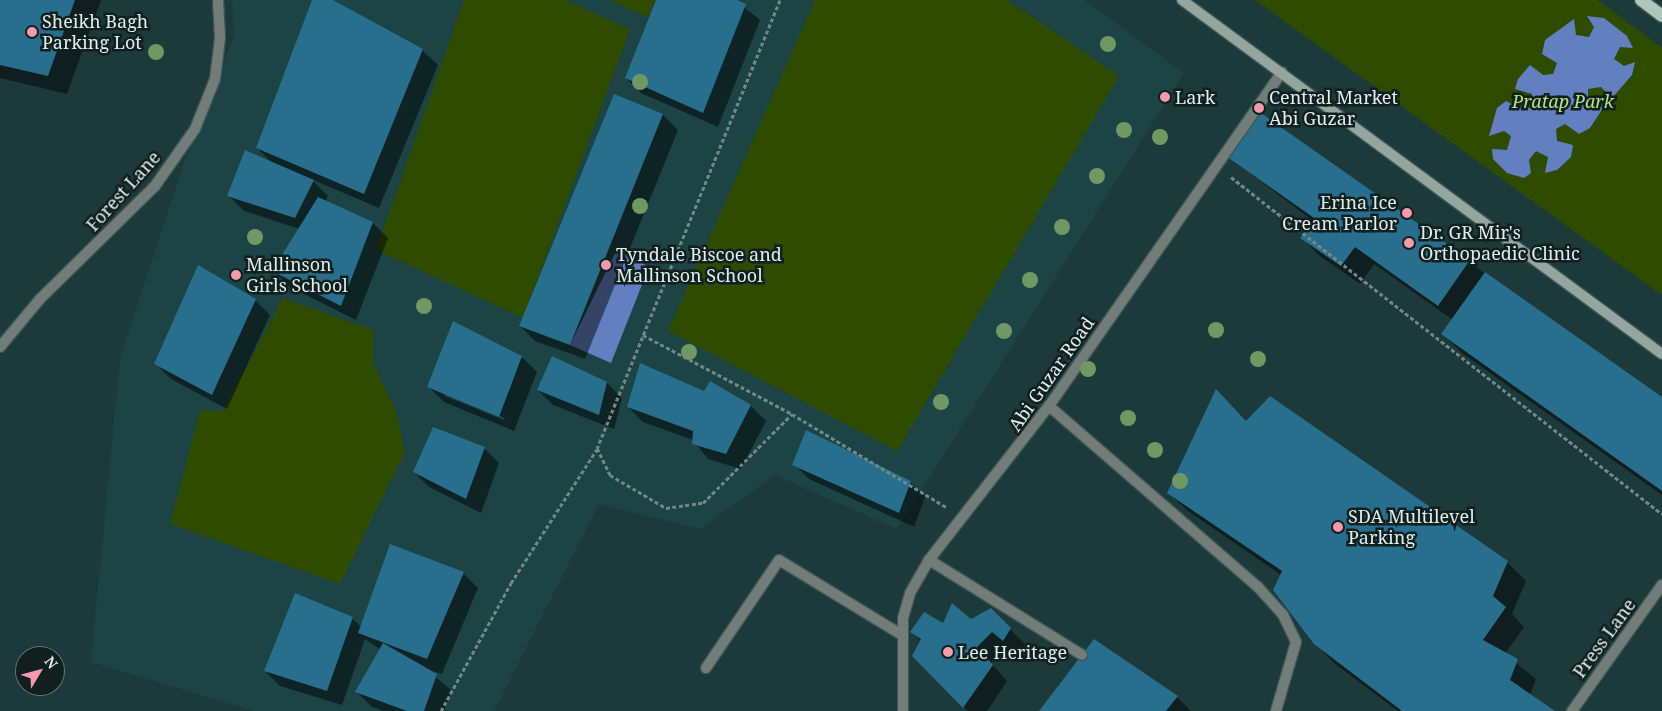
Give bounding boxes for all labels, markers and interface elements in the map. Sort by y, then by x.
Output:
place label: Sheikh Bagh Parking Lot [42,11,148,54]
marker: Sheikh Bagh Parking Lot [26,26,38,38]
place label: Lark [1175,86,1215,108]
place label: Central Market Abi Guzar [1269,87,1398,130]
park label: Pratap Park [1512,90,1614,112]
marker: Lark [1159,91,1171,103]
marker: Central Market Abi Guzar [1253,102,1265,114]
street label: Forest Lane [81,147,165,235]
place label: Erina Ice Cream Parlor [1282,192,1397,234]
marker: Erina Ice Cream Parlor [1401,207,1413,219]
place label: Dr. GR Mir's Orthopaedic Clinic [1420,222,1580,264]
marker: Dr. GR Mir's Orthopaedic Clinic [1402,236,1416,250]
place label: Tyndale Biscoe and Mallinson School [616,244,782,286]
place label: Mallinson Girls School [246,254,348,296]
marker: Tyndale Biscoe and Mallinson School [600,259,612,271]
marker: Mallinson Girls School [230,269,242,281]
street label: Abi Guzar Road [1004,313,1098,435]
place label: SDA Multilevel Parking [1348,506,1475,548]
marker: SDA Multilevel Parking [1332,521,1344,533]
street label: Press Lane [1568,594,1640,682]
place label: Lee Heritage [958,641,1067,663]
north arrow [15,646,65,696]
marker: Lee Heritage [942,646,954,658]
text: N [41,652,62,672]

